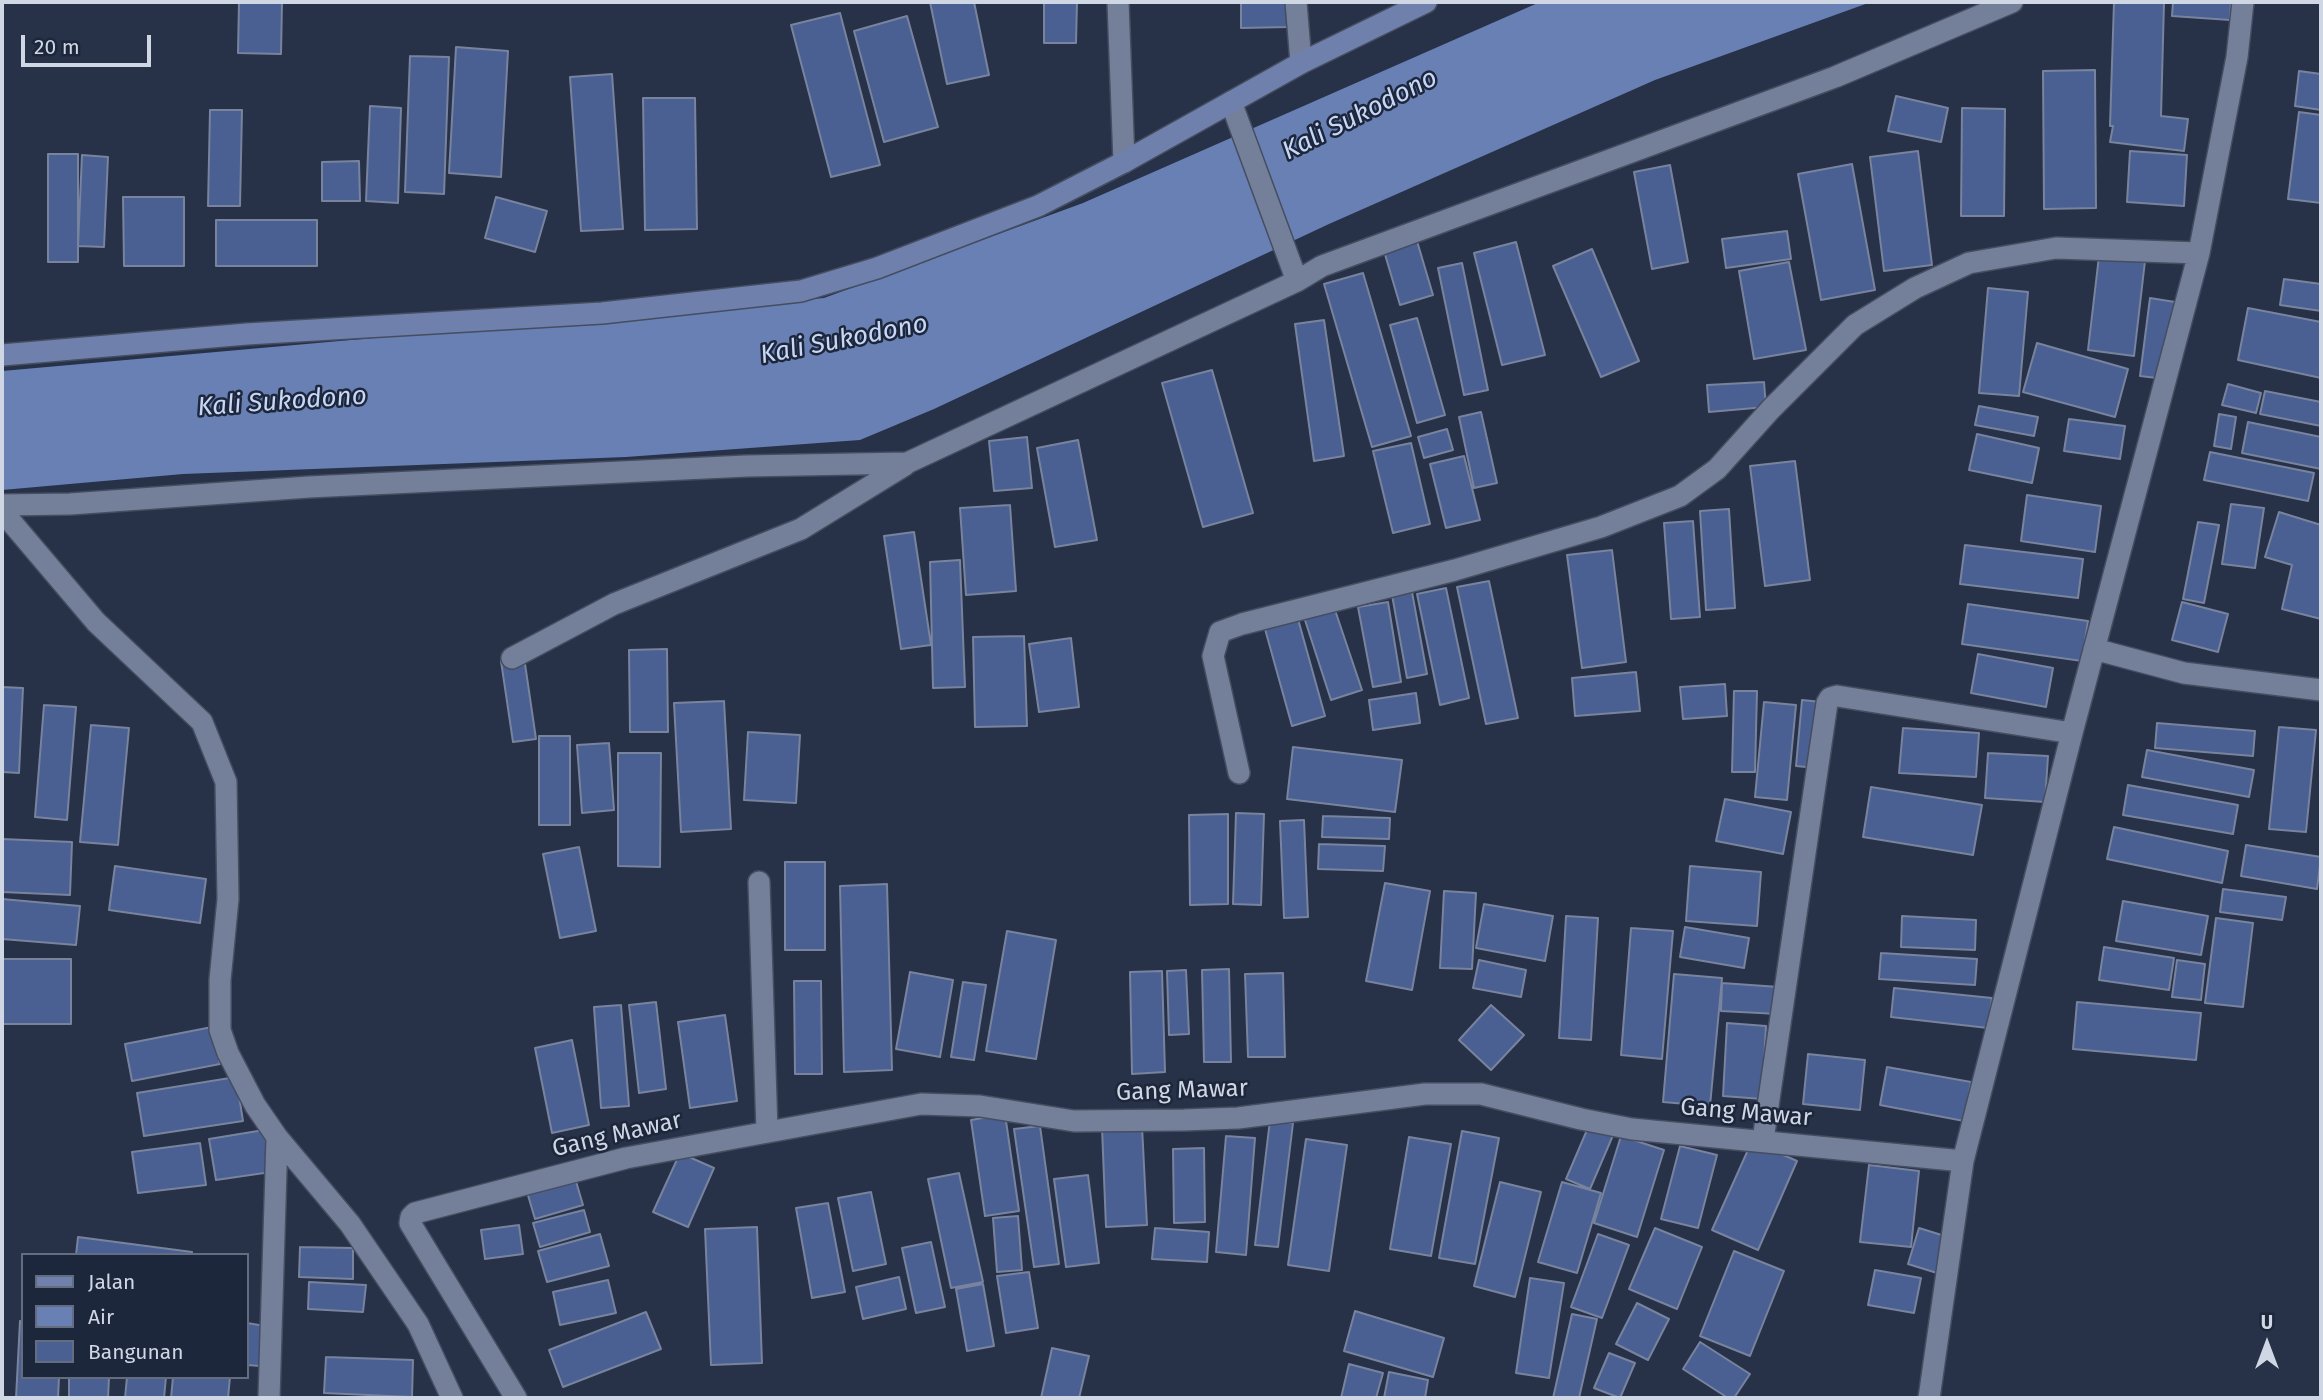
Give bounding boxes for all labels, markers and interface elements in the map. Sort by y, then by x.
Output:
scale bar [24,21,154,65]
text: 20 m [34,34,80,60]
water label: Kali Sukodono [1277,63,1443,167]
water label: Kali Sukodono [758,309,930,371]
water label: Kali Sukodono [196,381,368,423]
street label: Gang Mawar [1116,1074,1248,1108]
street label: Gang Mawar [1679,1093,1813,1133]
street label: Gang Mawar [549,1106,685,1164]
legend [21,1253,248,1379]
text: Jalan [88,1269,135,1295]
text: Air [88,1304,114,1330]
north arrow [2232,1309,2302,1379]
text: U [2261,1311,2273,1334]
text: Bangunan [88,1339,183,1365]

